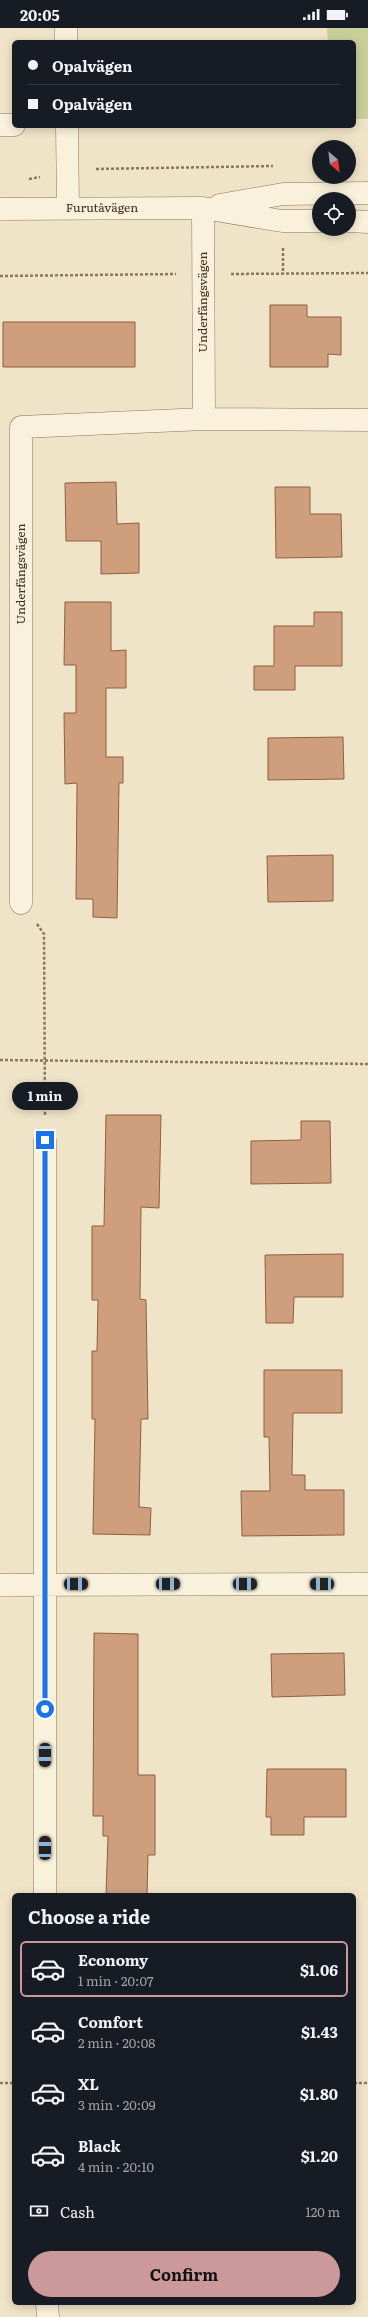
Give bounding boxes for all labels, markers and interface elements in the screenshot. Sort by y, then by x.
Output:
text: 20:05 [20,3,60,26]
text: Opalvägen [52,54,132,77]
text: Opalvägen [52,92,132,115]
north arrow [312,140,356,184]
map controls [312,140,356,236]
button: locate [312,192,356,236]
street label: Furutåvägen [66,198,138,216]
street label: Underfångsvägen [193,252,211,352]
street label: Underfångsvägen [11,524,29,624]
callout: 1 min [12,1082,78,1110]
text: 1 min [28,1086,62,1105]
route end [36,1131,54,1149]
car [64,1578,88,1590]
car [156,1578,180,1590]
car [233,1578,257,1590]
car [310,1578,334,1590]
route start [36,1700,54,1718]
car [39,1743,51,1767]
car [39,1836,51,1860]
text: Choose a ride [28,1903,150,1930]
text: Economy [78,1948,148,1971]
icon: car [30,1951,66,1987]
text: $1.06 [300,1958,338,1981]
text: 1 min · 20:07 [78,1971,154,1990]
text: Comfort [78,2010,143,2033]
icon: car [30,2013,66,2049]
text: $1.43 [301,2020,338,2043]
text: 2 min · 20:08 [78,2033,155,2052]
text: XL [78,2072,99,2095]
icon: car [30,2075,66,2111]
text: $1.80 [300,2082,338,2105]
text: 3 min · 20:09 [78,2095,155,2114]
text: Black [78,2134,121,2157]
icon: car [30,2137,66,2173]
text: $1.20 [301,2144,338,2167]
text: 4 min · 20:10 [78,2157,154,2176]
icon: cash [28,2200,50,2222]
text: Cash [60,2200,95,2223]
text: 120 m [305,2202,340,2221]
button: Confirm [28,2251,340,2297]

